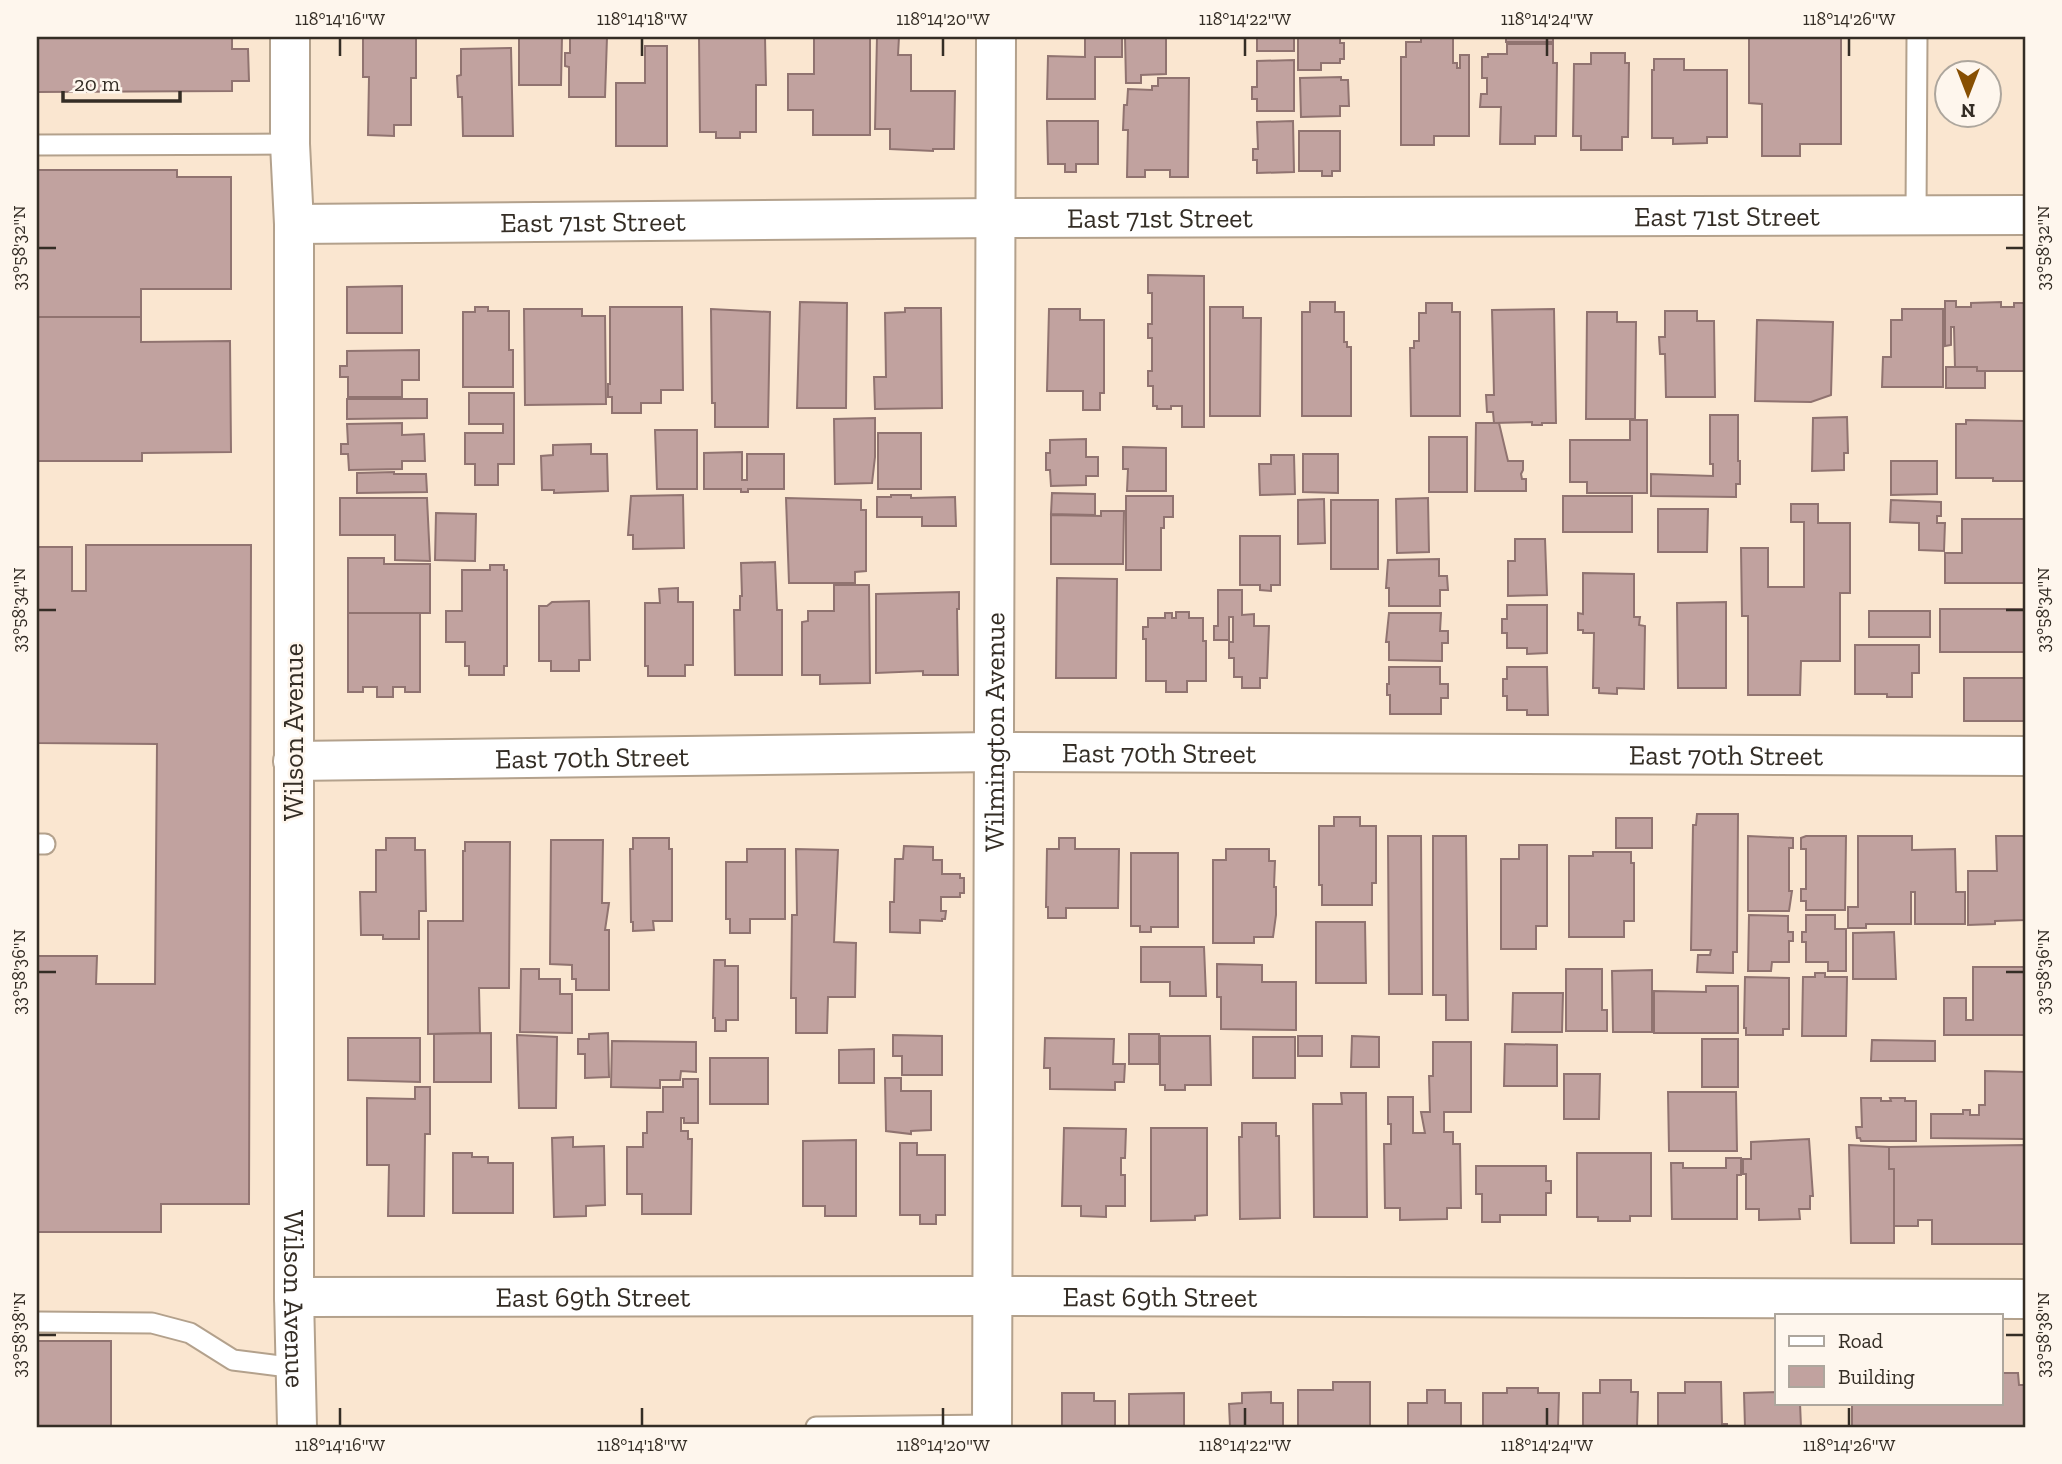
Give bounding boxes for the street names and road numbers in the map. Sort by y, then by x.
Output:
street label: East 71st Street [1634,199,1821,233]
street label: East 71st Street [1067,201,1254,234]
street label: East 71st Street [500,204,687,239]
street label: Wilmington Avenue [977,612,1011,852]
street label: Wilson Avenue [277,643,310,821]
street label: East 70th Street [1062,736,1257,770]
street label: East 70th Street [1629,738,1824,772]
street label: East 70th Street [495,739,690,775]
street label: Wilson Avenue [278,1210,313,1388]
street label: East 69th Street [496,1280,691,1313]
street label: East 69th Street [1063,1280,1258,1313]

